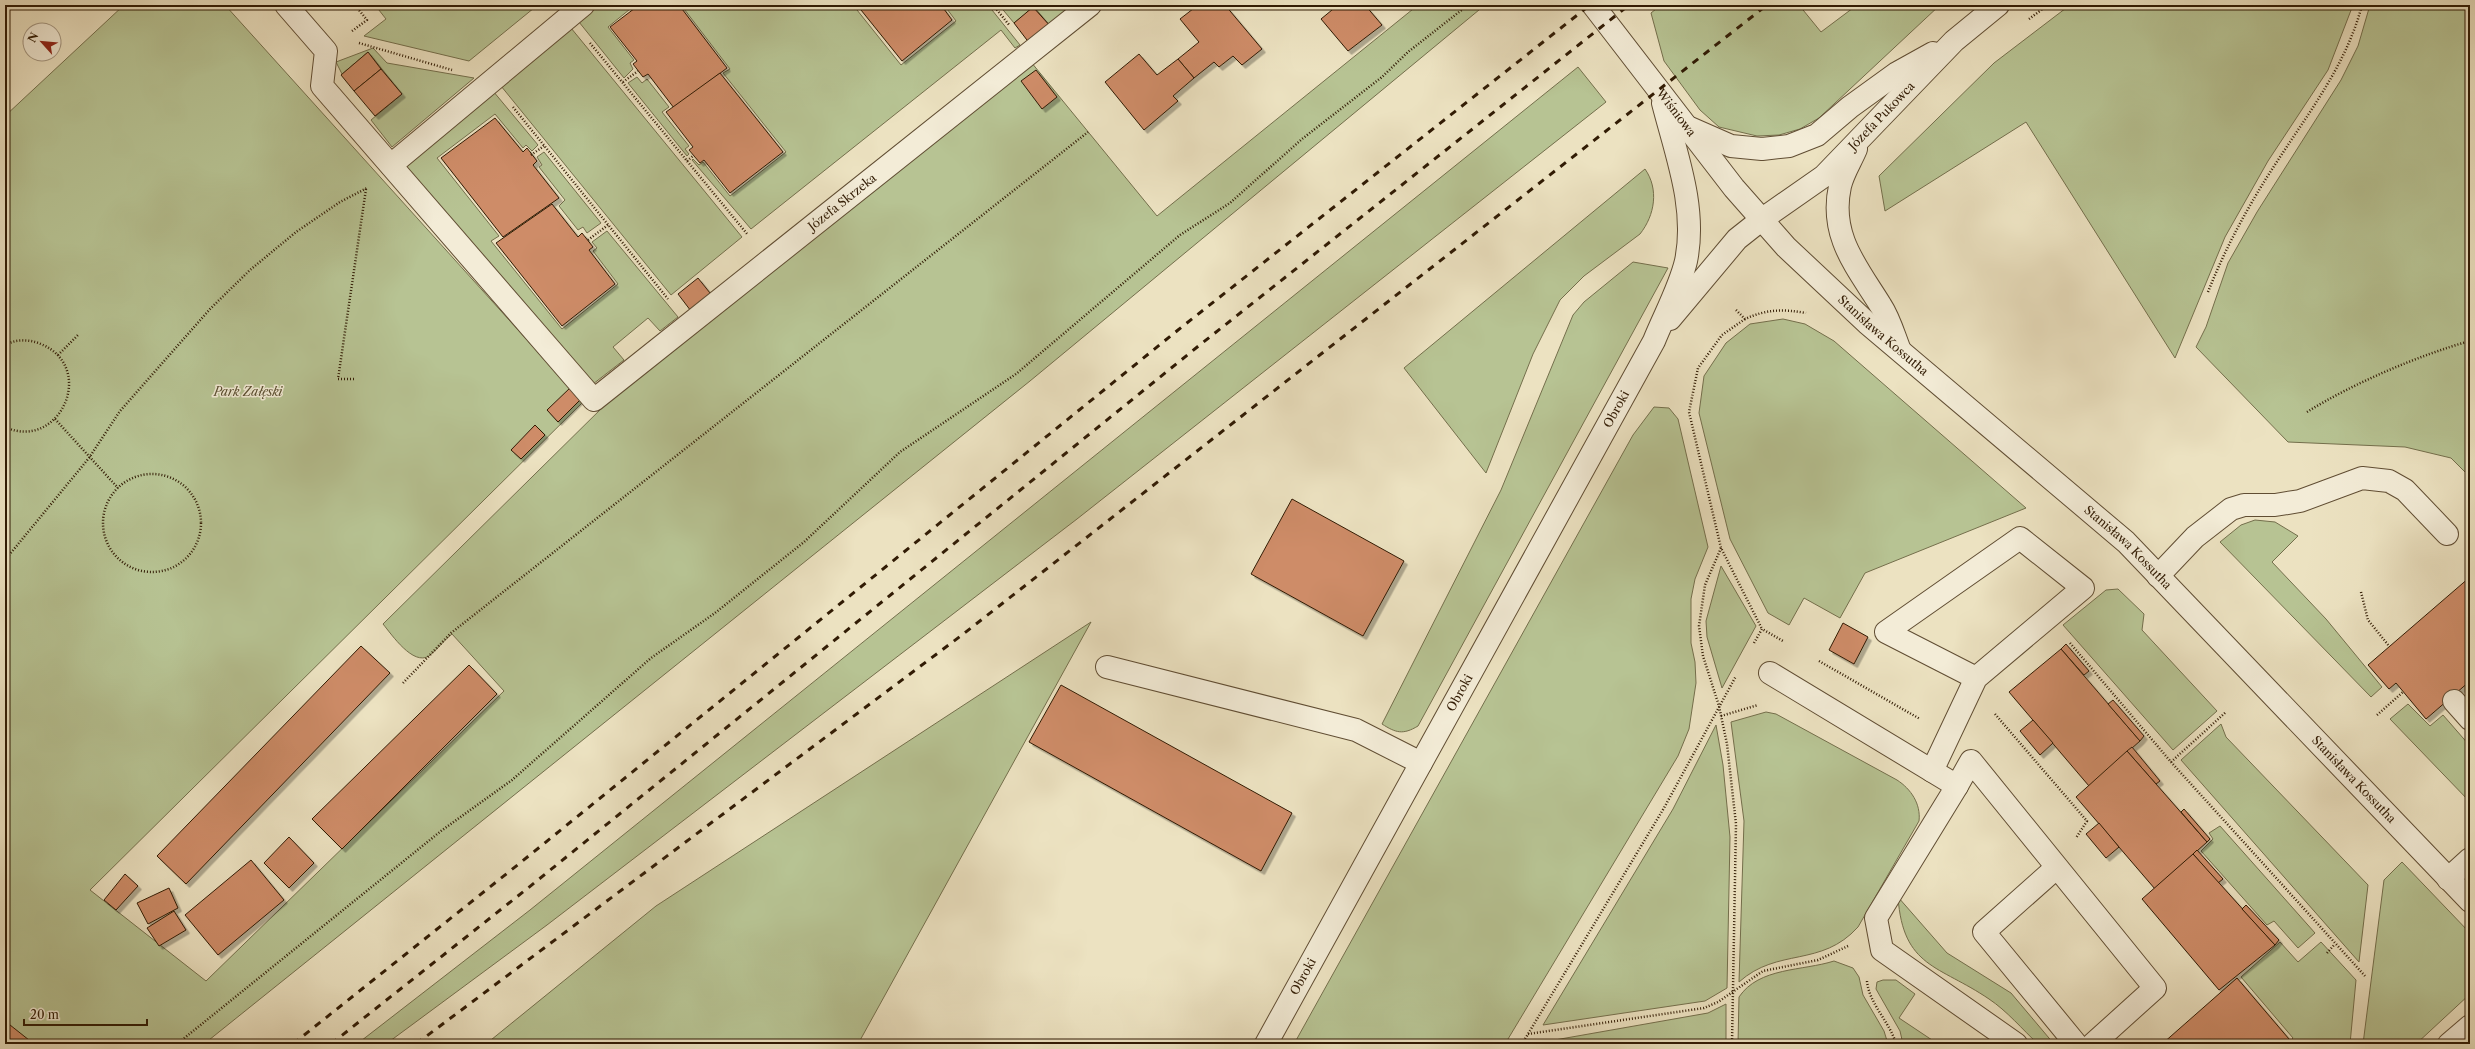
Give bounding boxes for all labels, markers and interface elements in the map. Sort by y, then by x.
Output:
north arrow [22,22,62,62]
text: N [25,30,42,45]
street label: Józefa Pukowca [1844,78,1918,154]
street label: Wiśniowa [1653,85,1700,140]
street label: Józefa Skrzeka [803,170,880,235]
street label: Stanisława Kossutha [1835,292,1932,379]
park label: Park Załęski [213,384,284,399]
street label: Obroki [1600,388,1632,430]
street label: Stanisława Kossutha [2081,502,2176,593]
street label: Obroki [1443,671,1476,714]
street label: Stanisława Kossutha [2309,733,2400,826]
street label: Obroki [1287,955,1319,998]
scale bar [24,1001,147,1027]
text: 20 m [30,1007,59,1022]

